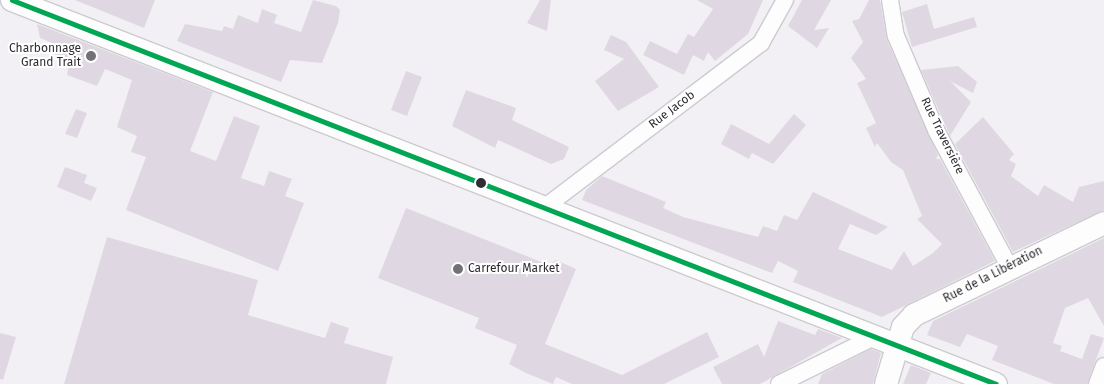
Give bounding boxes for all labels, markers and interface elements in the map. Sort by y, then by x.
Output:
place label: Charbonnage Grand Trait [9,42,81,70]
marker: Charbonnage Grand Trait [85,50,97,62]
street label: Rue Jacob [646,88,698,132]
street label: Rue Traversière [917,95,967,177]
unlabelled marker [476,178,486,188]
street label: Rue de la Libération [941,244,1045,306]
place label: Carrefour Market [468,262,560,276]
marker: Carrefour Market [452,263,464,275]

